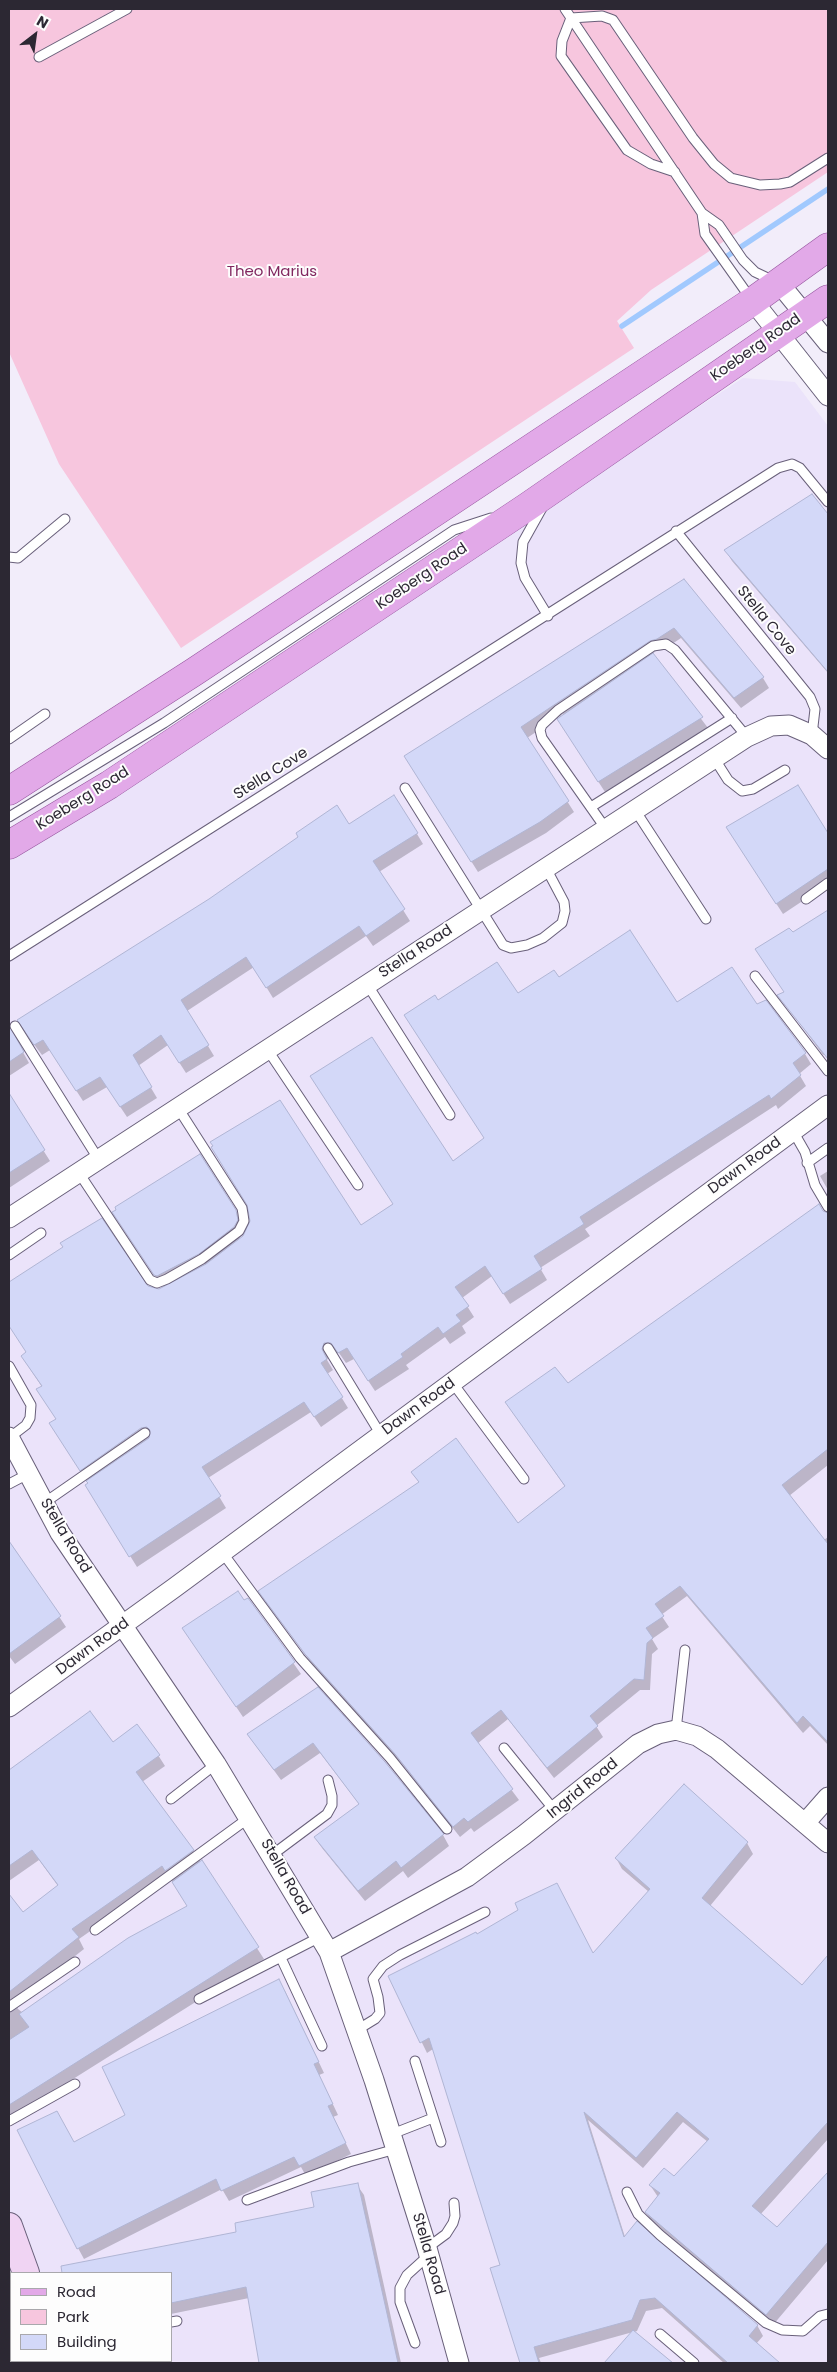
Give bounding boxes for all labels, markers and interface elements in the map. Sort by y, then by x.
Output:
north arrow [10,10,60,60]
text: N [33,11,52,33]
park label: Theo Marius [227,263,317,281]
street label: Koeberg Road [707,310,805,386]
street label: Koeberg Road [373,540,471,614]
street label: Stella Cove [733,583,799,659]
street label: Stella Cove [231,744,311,804]
street label: Koeberg Road [33,763,133,835]
street label: Stella Road [376,922,456,982]
street label: Dawn Road [705,1134,785,1198]
street label: Dawn Road [379,1375,459,1439]
street label: Stella Road [36,1495,94,1577]
street label: Dawn Road [53,1615,133,1679]
street label: Ingrid Road [544,1755,622,1823]
street label: Stella Road [256,1836,314,1918]
street label: Stella Road [408,2211,448,2297]
legend [10,2272,172,2362]
text: Road [57,2281,96,2302]
text: Park [57,2306,89,2327]
text: Building [57,2331,117,2352]

